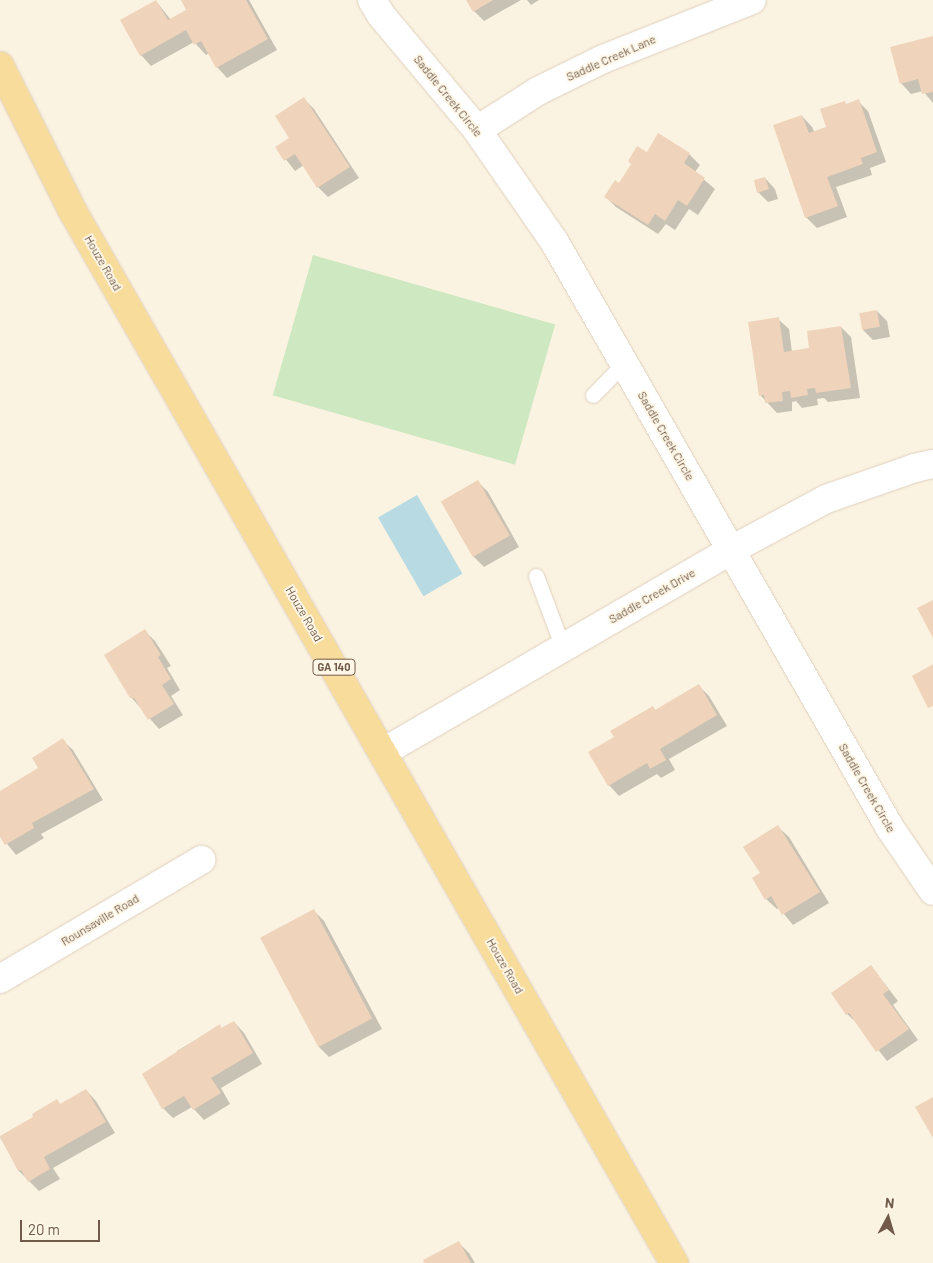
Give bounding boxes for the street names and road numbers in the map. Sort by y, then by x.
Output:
street label: Saddle Creek Lane [564,32,658,84]
street label: Saddle Creek Circle [411,52,485,140]
street label: Houze Road [81,233,125,293]
street label: Saddle Creek Circle [635,389,697,483]
street label: Saddle Creek Drive [606,565,698,627]
street label: Houze Road [282,584,326,644]
road number: GA 140 [312,659,356,676]
street label: Saddle Creek Circle [836,741,898,835]
street label: Rounsaville Road [58,891,142,949]
street label: Houze Road [483,936,527,996]

